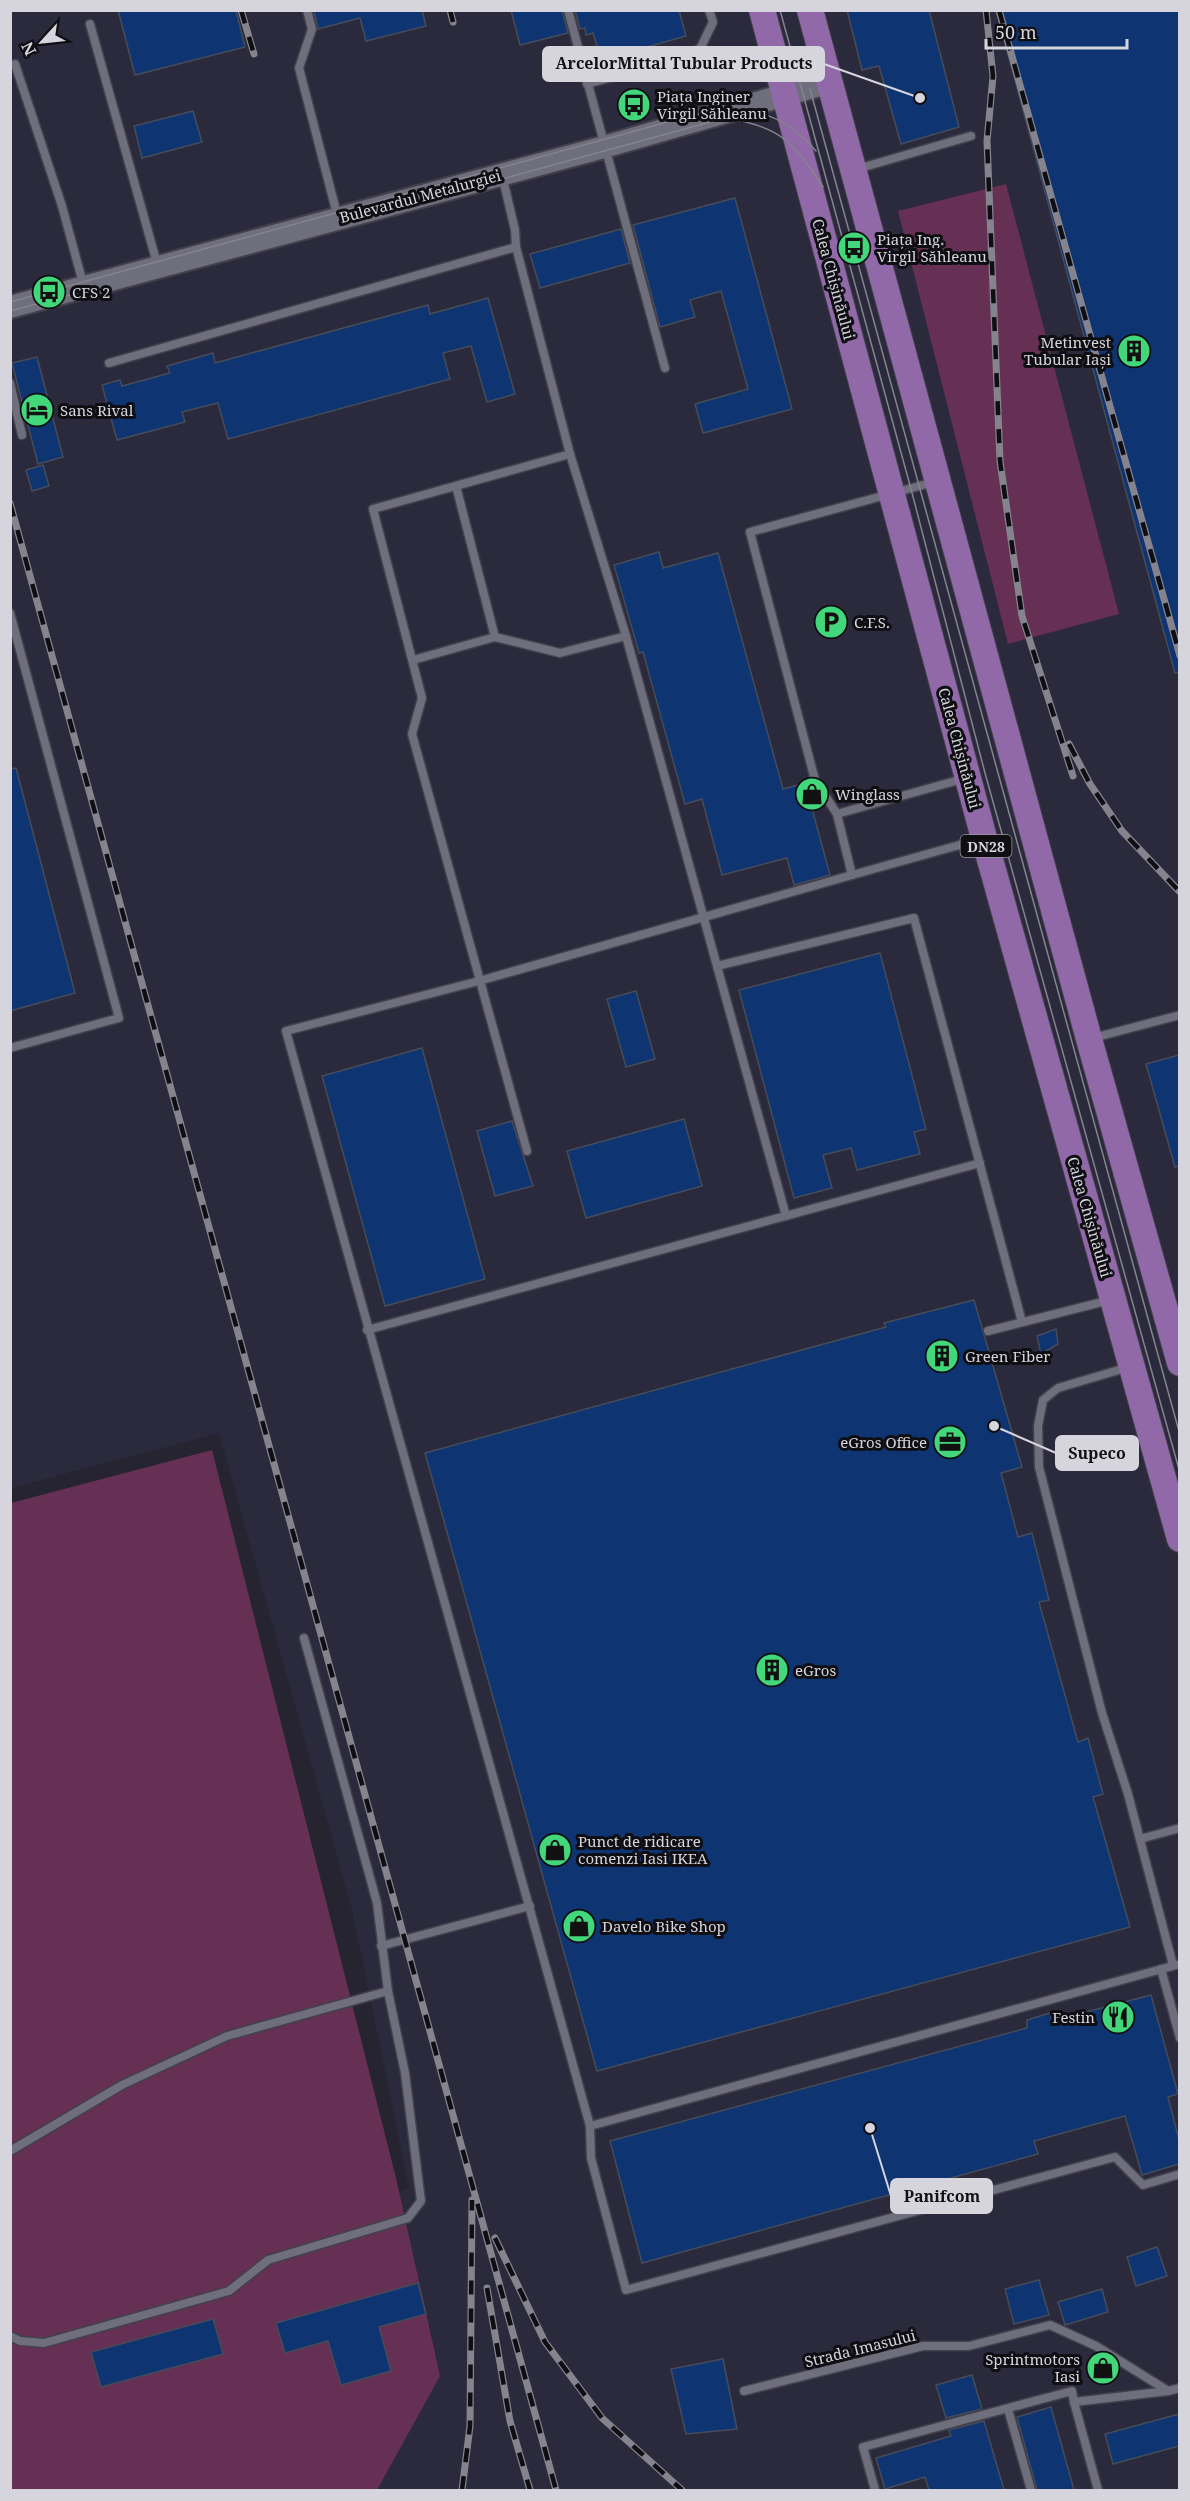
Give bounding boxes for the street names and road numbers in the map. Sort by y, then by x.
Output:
street label: Bulevardul Metalurgiei [337,165,503,227]
street label: Calea Chișinăului [808,216,860,342]
street label: Calea Chișinăului [934,685,986,811]
road number: DN28 [960,835,1012,857]
street label: Calea Chișinăului [1063,1154,1117,1280]
street label: Strada Imasului [802,2325,918,2371]

